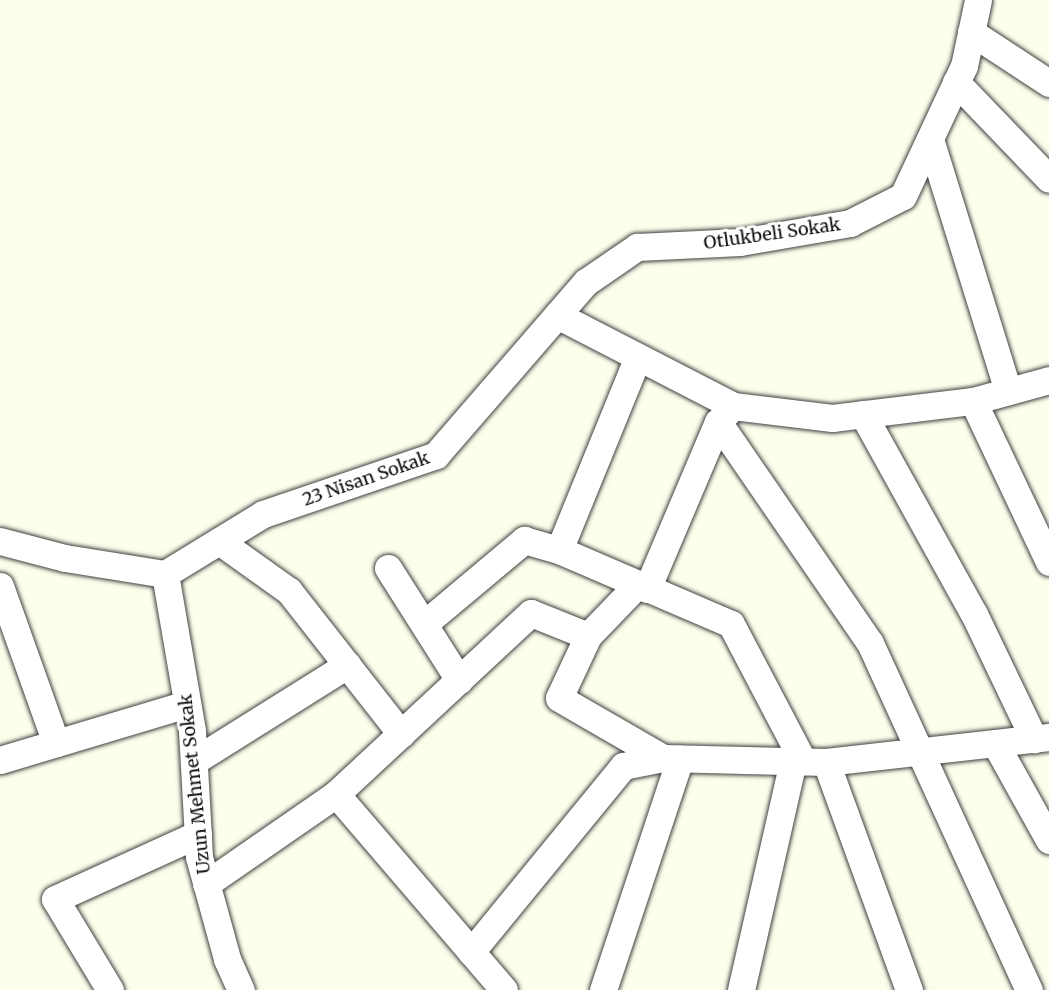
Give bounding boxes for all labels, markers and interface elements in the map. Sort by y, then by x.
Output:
street label: Otlukbeli Sokak [702,214,842,254]
street label: 23 Nisan Sokak [300,447,432,511]
street label: Uzun Mehmet Sokak [175,693,215,875]

